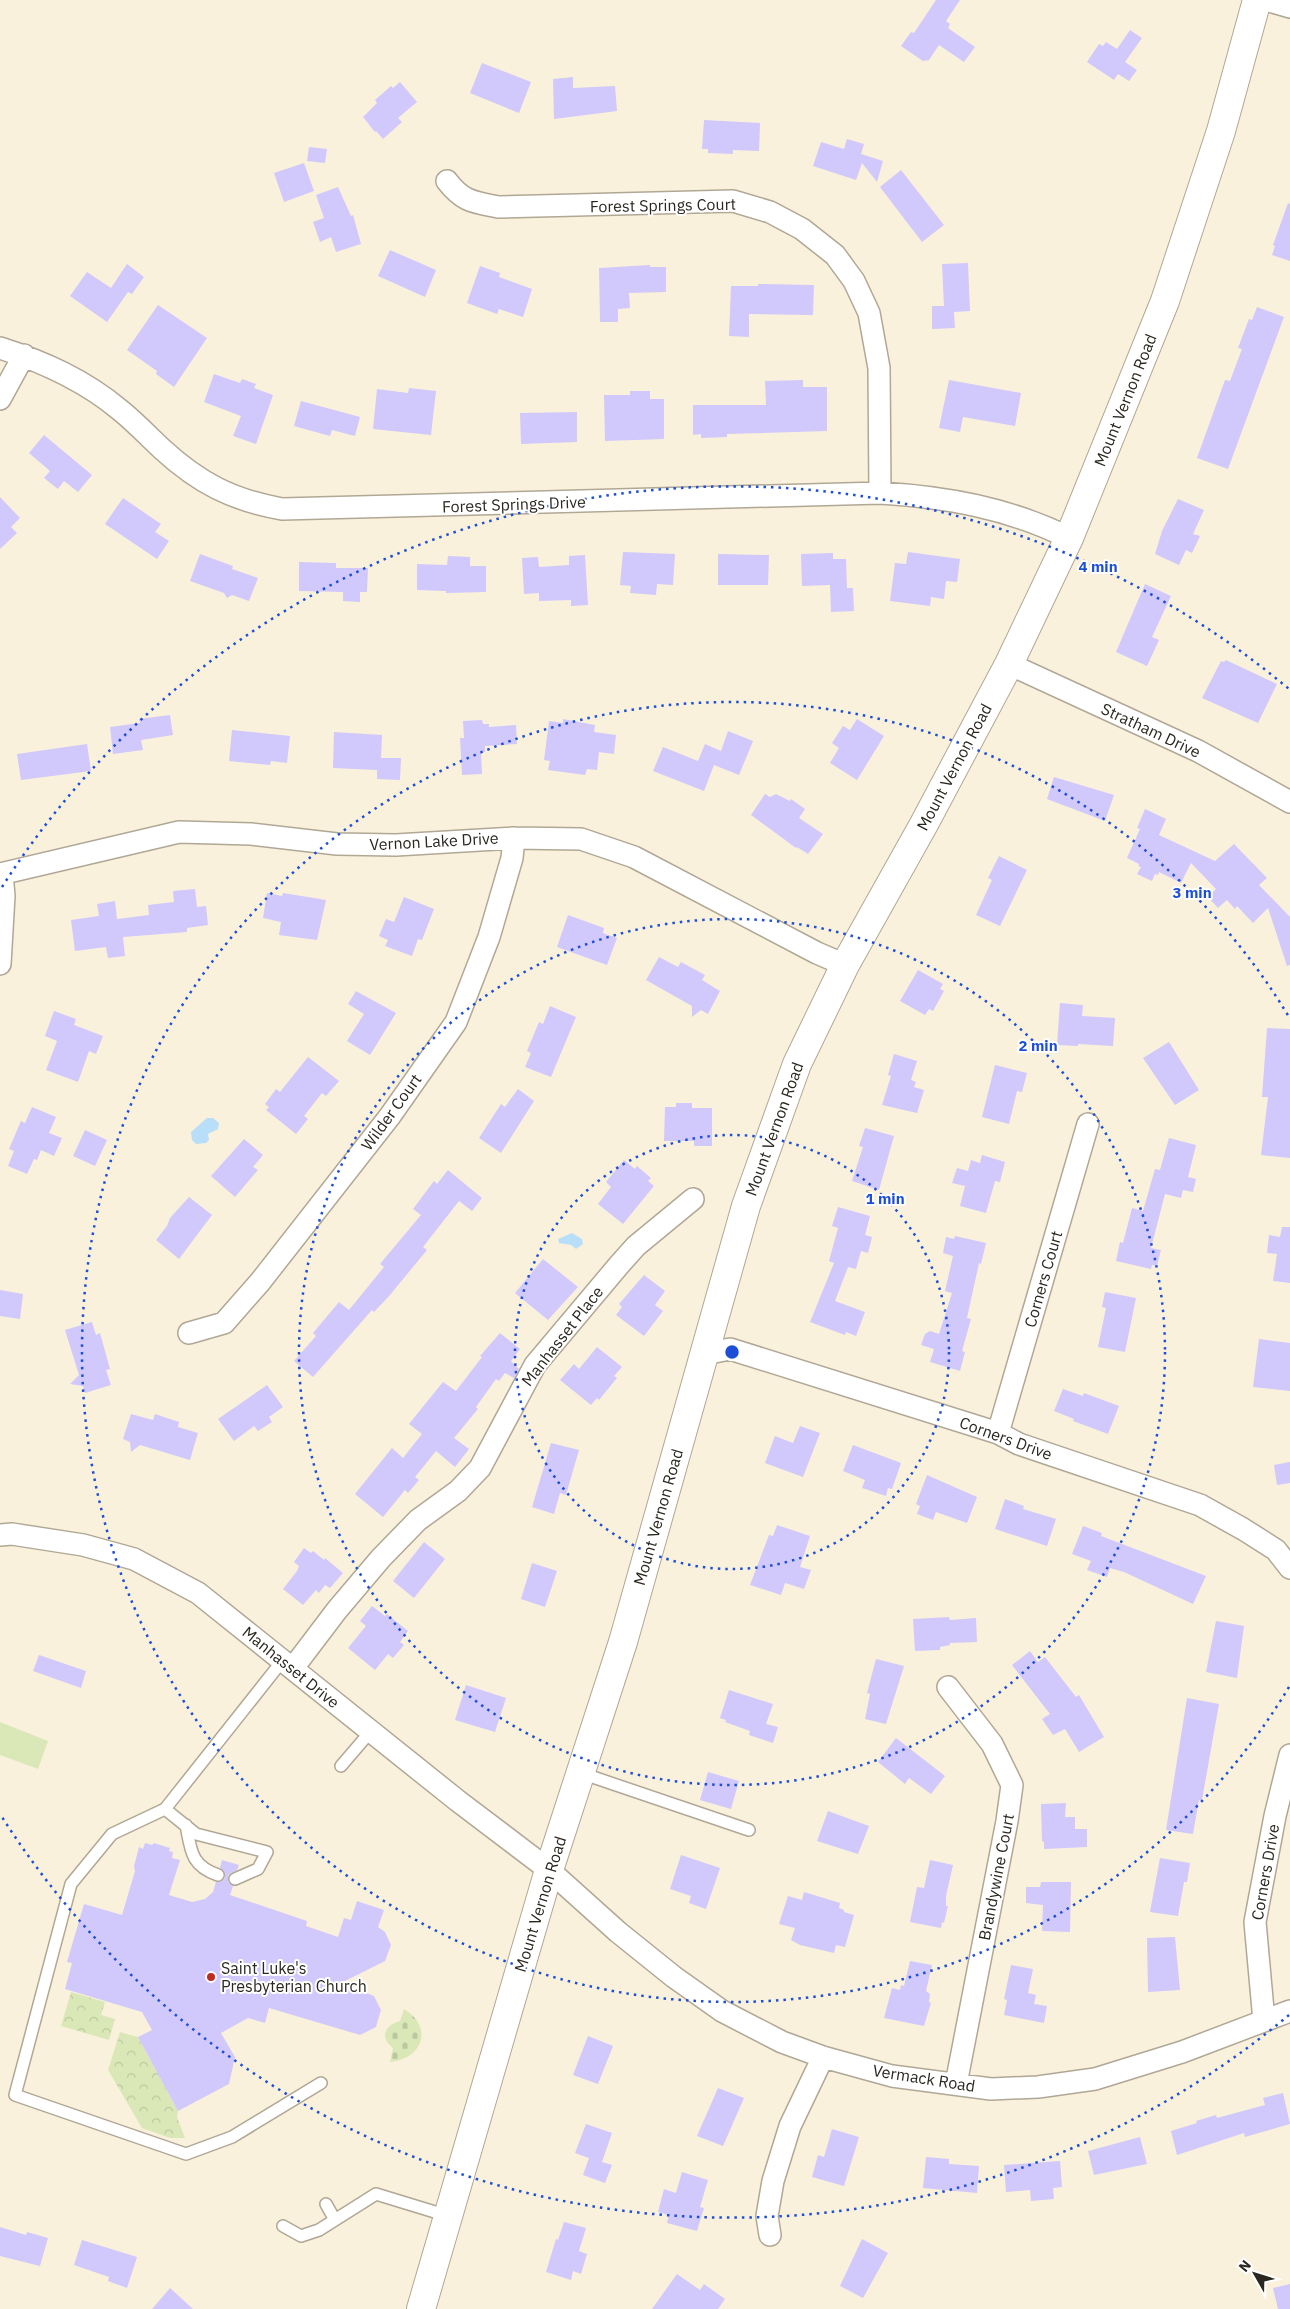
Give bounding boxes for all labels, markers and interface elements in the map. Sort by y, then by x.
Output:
street label: Forest Springs Court [590,194,736,216]
street label: Mount Vernon Road [1089,331,1161,469]
street label: Forest Springs Drive [442,491,586,517]
text: 4 min [1078,557,1118,576]
street label: Stratham Drive [1098,698,1204,762]
street label: Mount Vernon Road [912,700,996,834]
street label: Vernon Lake Drive [369,828,499,854]
text: 3 min [1172,883,1212,902]
text: 2 min [1018,1036,1058,1055]
street label: Mount Vernon Road [740,1059,808,1199]
street label: Wilder Court [357,1070,425,1154]
text: 1 min [865,1189,905,1208]
street label: Corners Court [1020,1228,1066,1330]
street label: Manhasset Place [517,1282,607,1390]
centre of rings [723,1343,741,1361]
street label: Corners Drive [957,1412,1055,1464]
street label: Mount Vernon Road [629,1446,687,1588]
street label: Manhasset Drive [238,1622,344,1712]
street label: Brandywine Court [974,1812,1018,1942]
street label: Corners Drive [1247,1822,1283,1922]
street label: Mount Vernon Road [510,1834,570,1974]
place label: Saint Luke's Presbyterian Church [221,1958,367,1996]
marker: Saint Luke's Presbyterian Church [205,1971,217,1983]
street label: Vermack Road [871,2060,977,2096]
north arrow [1230,2249,1280,2299]
text: N [1235,2256,1255,2275]

